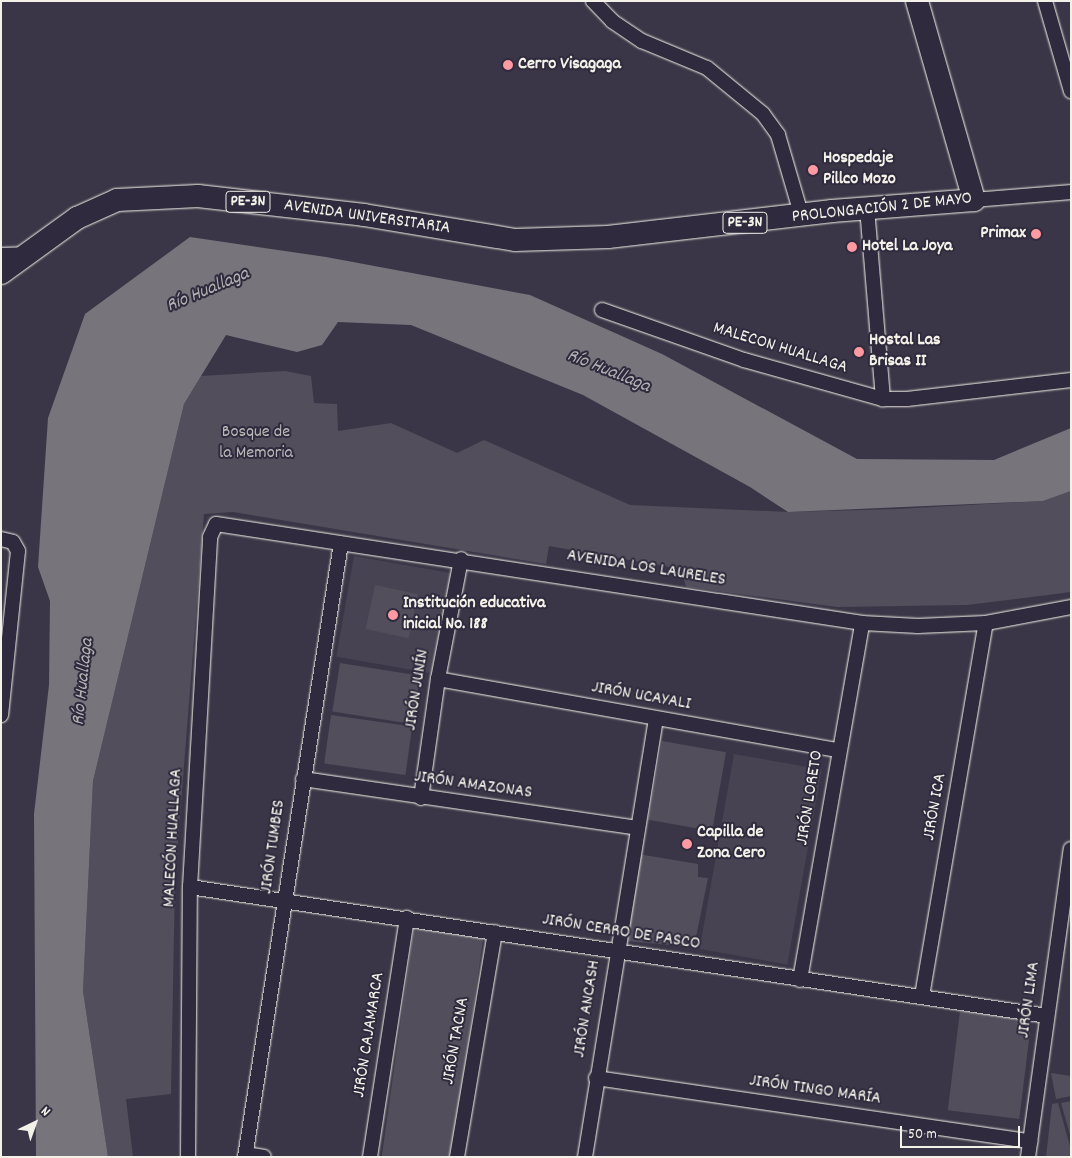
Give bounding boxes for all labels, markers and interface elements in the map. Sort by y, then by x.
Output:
place label: Cerro Visagaga [518,54,621,76]
marker: Cerro Visagaga [502,59,514,71]
place label: Hospedaje Pillco Mozo [823,149,896,192]
marker: Hospedaje Pillco Mozo [807,164,819,176]
road number: PE-3N [224,188,272,216]
street label: PROLONGACIÓN 2 DE MAYO [791,189,973,229]
street label: AVENIDA UNIVERSITARIA [282,196,452,240]
road number: PE-3N [721,210,769,237]
place label: Primax [980,223,1026,245]
marker: Primax [1030,228,1042,240]
place label: Hotel La Joya [862,236,952,258]
marker: Hotel La Joya [846,241,858,253]
water label: Río Huallaga [163,263,253,319]
street label: MALECON HUALLAGA [710,318,850,380]
place label: Hostal Las Brisas II [869,331,941,374]
water label: Río Huallaga [563,345,653,399]
marker: Hostal Las Brisas II [853,346,865,358]
park label: Bosque de la Memoria [219,423,293,466]
street label: AVENIDA LOS LAURELES [565,546,727,592]
place label: Institución educativa inicial No. 188 [403,594,545,636]
marker: Institución educativa inicial No. 188 [387,609,399,621]
water label: Río Huallaga [68,637,100,727]
street label: JIRÓN JUNÍN [401,648,435,732]
street label: JIRÓN UCAYALI [590,678,692,716]
street label: JIRÓN LORETO [793,749,829,847]
street label: JIRÓN AMAZONAS [413,767,533,805]
street label: MALECÓN HUALLAGA [160,768,188,908]
street label: JIRÓN ICA [919,772,953,842]
street label: JIRÓN TUMBES [257,799,291,895]
place label: Capilla de Zona Cero [697,823,765,866]
marker: Capilla de Zona Cero [681,838,693,850]
street label: JIRÓN CERRO DE PASCO [541,910,701,956]
street label: JIRÓN ANCASH [570,959,606,1059]
street label: JIRÓN LIMA [1014,960,1046,1040]
street label: JIRÓN CAJAMARCA [349,971,391,1099]
street label: JIRÓN TACNA [439,996,475,1086]
street label: JIRÓN TINGO MARÍA [748,1071,882,1111]
north arrow [10,1098,60,1148]
text: N [36,1102,54,1122]
scale bar [902,1116,1022,1148]
text: 50 m [908,1124,937,1146]

